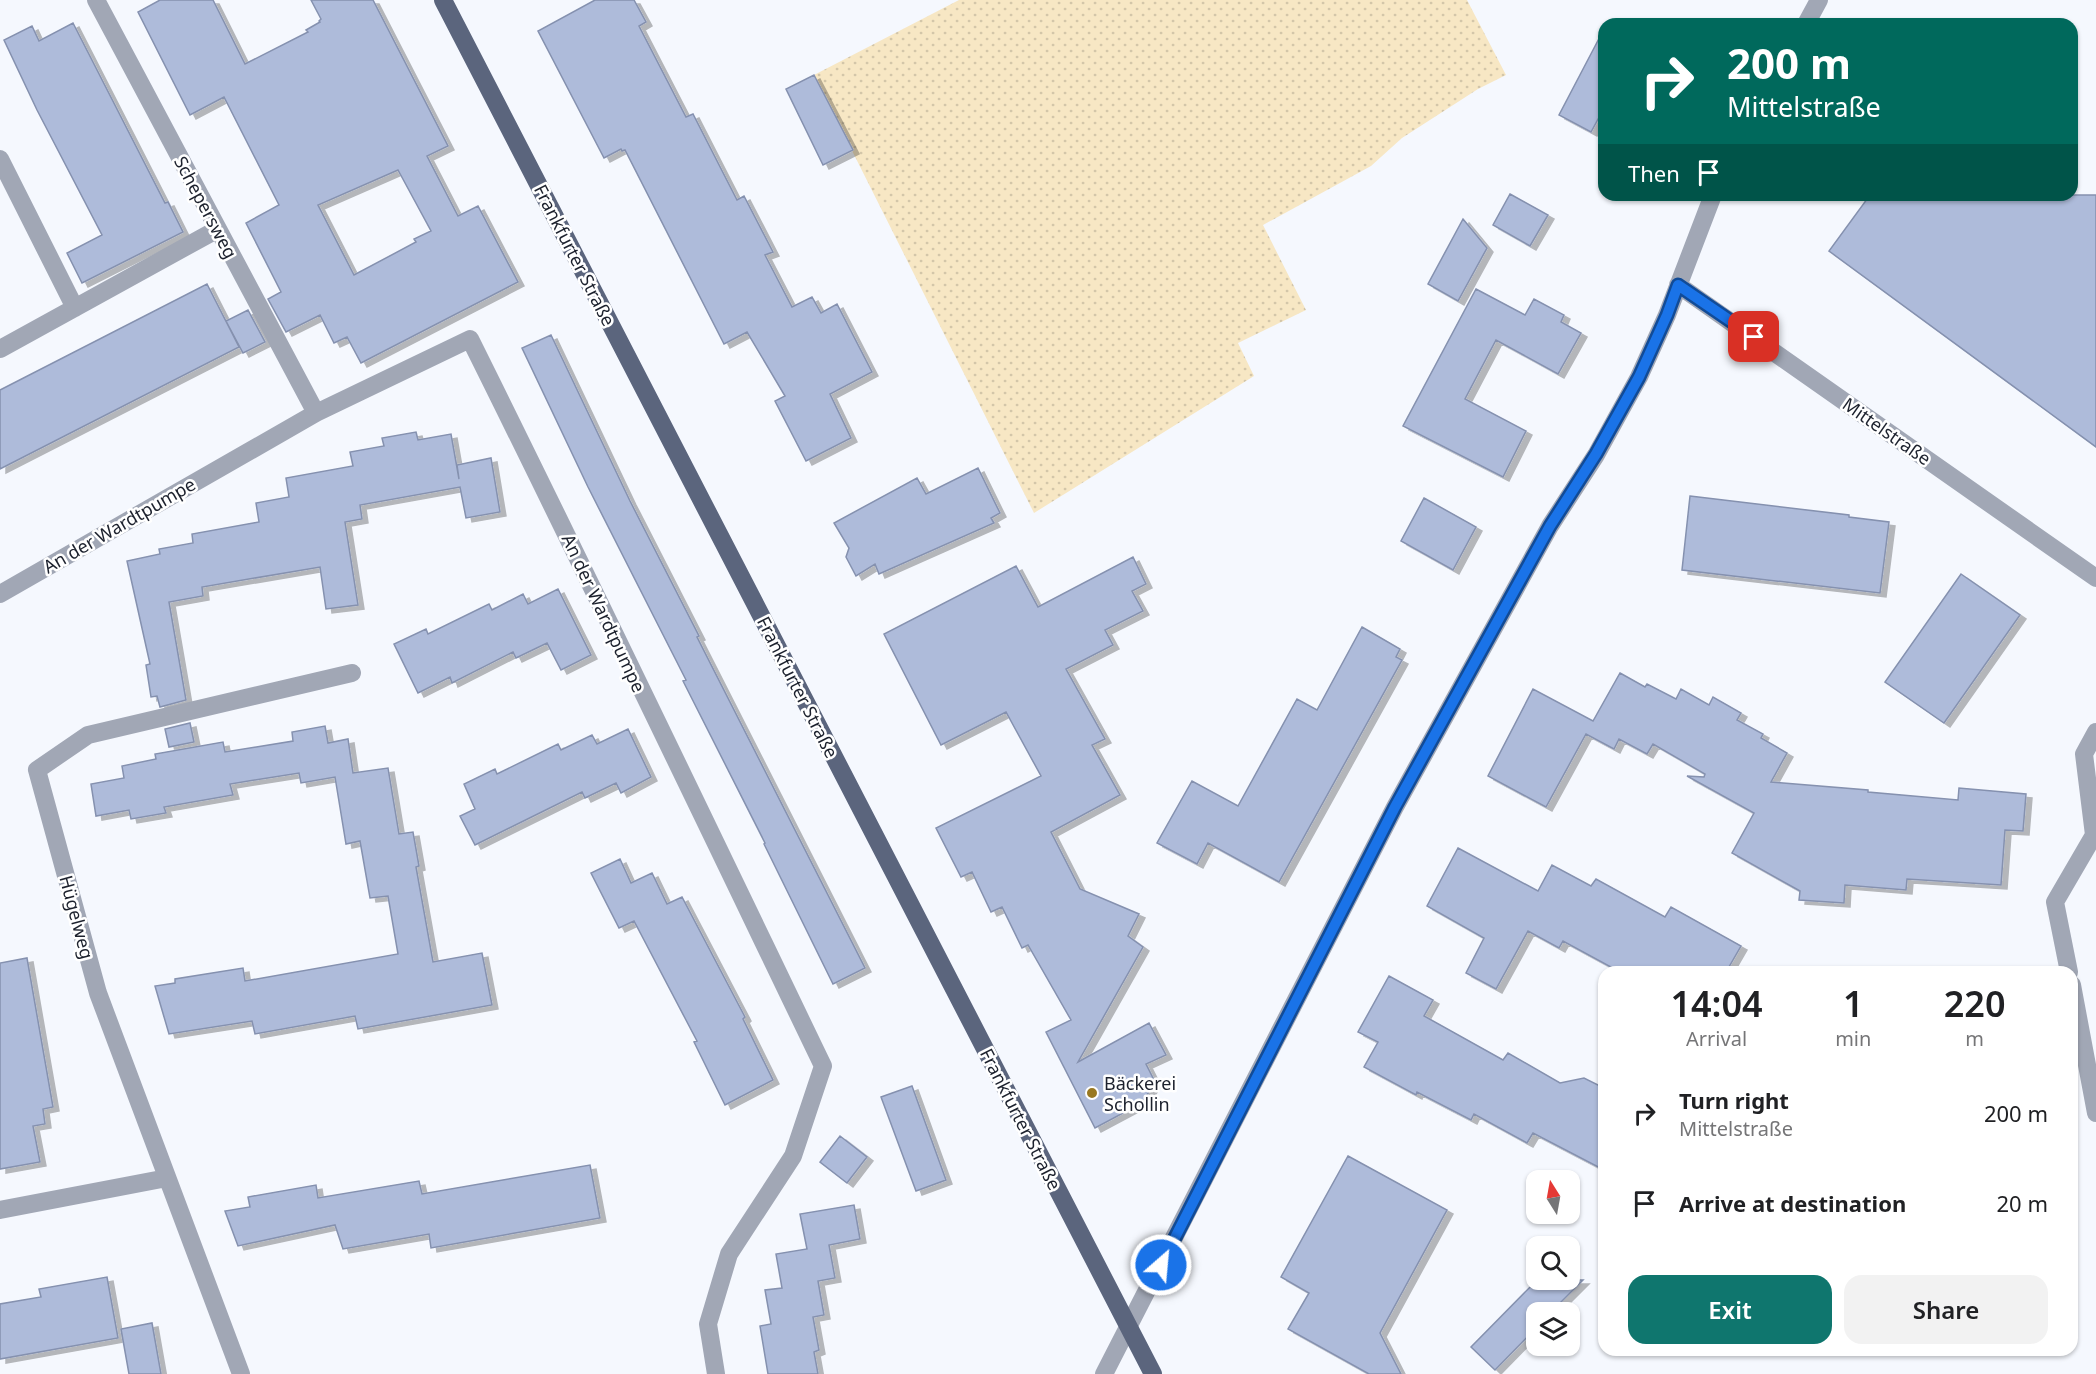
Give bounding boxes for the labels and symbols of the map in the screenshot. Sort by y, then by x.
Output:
street label: Schepersweg [169,152,243,262]
street label: Frankfurter Straße [529,180,621,330]
pin [1728,311,1779,362]
street label: Mittelstraße [1838,392,1936,470]
street label: An der Wardtpumpe [39,472,199,578]
street label: An der Wardtpumpe [557,530,651,696]
street label: Frankfurter Straße [752,612,844,762]
street label: Hügelweg [54,873,100,961]
street label: Frankfurter Straße [975,1044,1067,1194]
place label: Bäckerei Schollin [1104,1071,1176,1116]
marker: Bäckerei Schollin [1085,1086,1099,1100]
north arrow [1526,1170,1580,1224]
position arrow [1129,1233,1193,1297]

